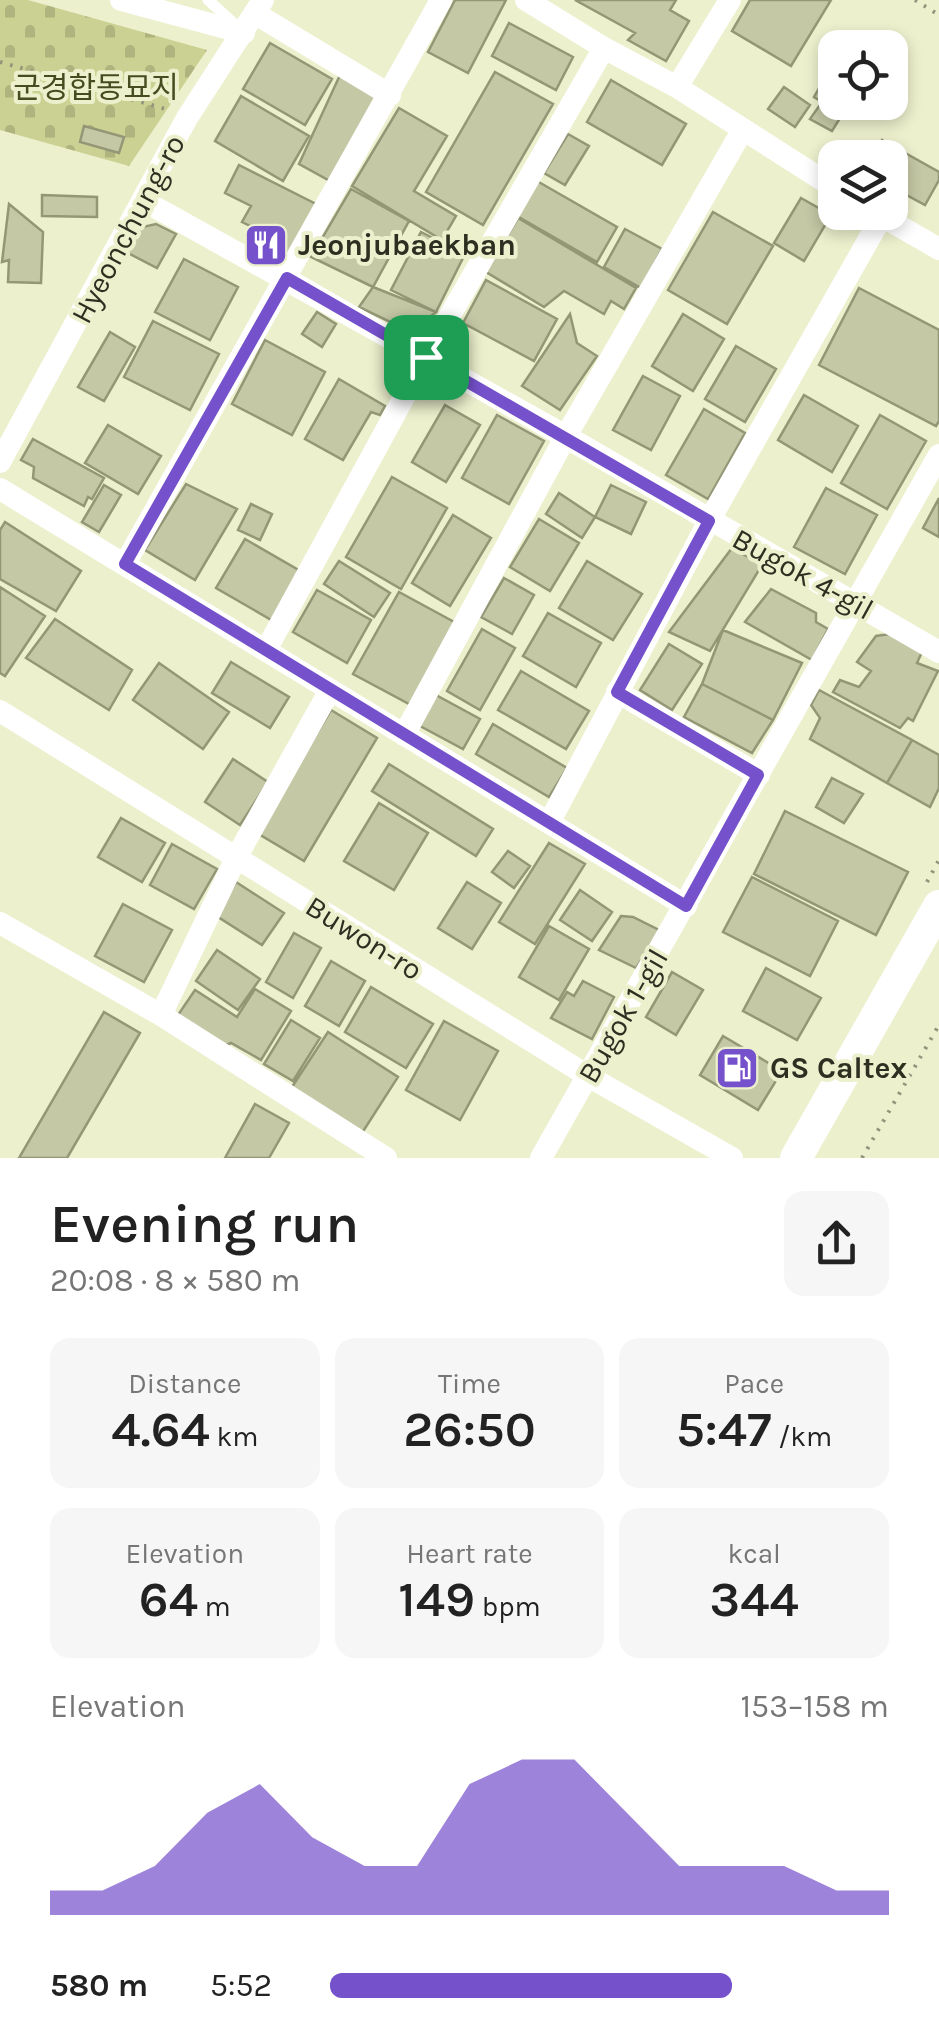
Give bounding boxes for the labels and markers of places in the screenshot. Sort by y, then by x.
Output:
restaurant icon: Jeonjubaekban [243,222,289,268]
place label: Jeonjubaekban [298,227,516,263]
pin [384,315,469,400]
fuel station icon: GS Caltex [714,1045,760,1091]
place label: GS Caltex [770,1050,907,1086]

